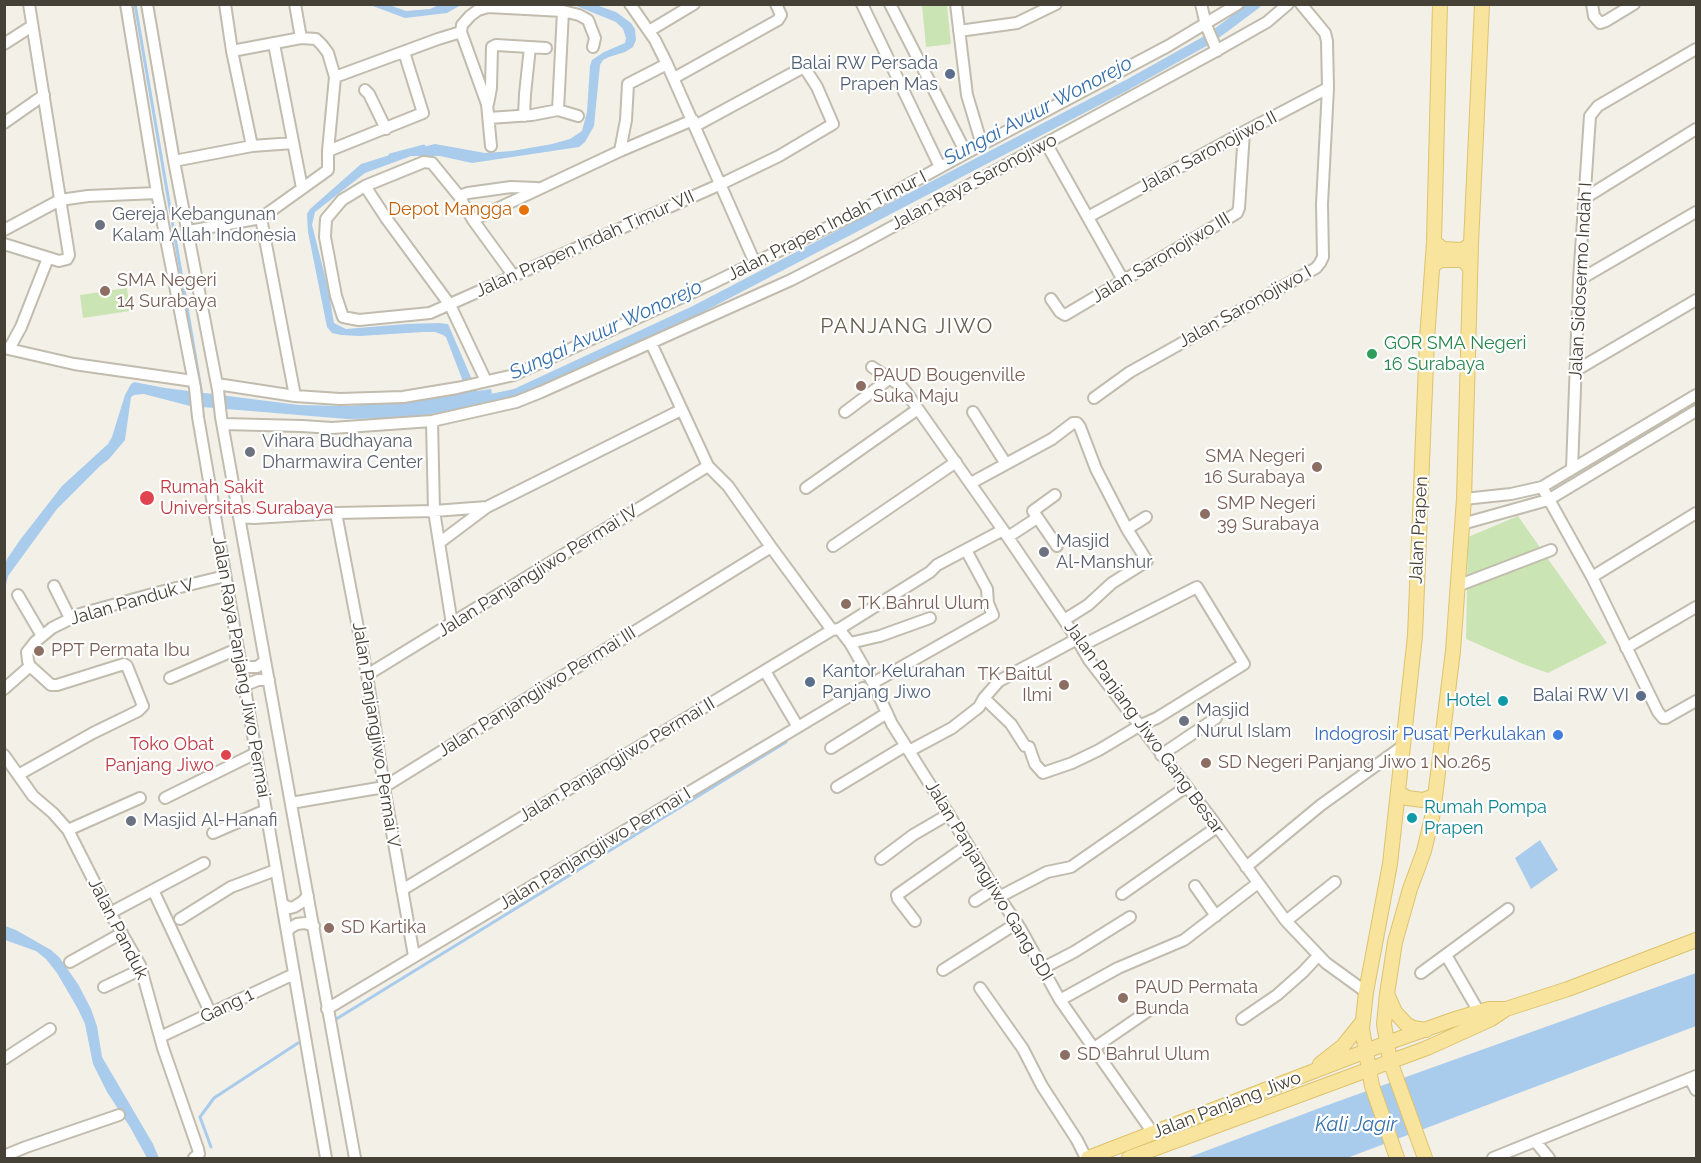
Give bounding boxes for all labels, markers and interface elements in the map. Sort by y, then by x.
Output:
water label: Sungai Avuur Wonorejo [940,51,1136,171]
place label: Balai RW Persada Prapen Mas [791,53,938,96]
marker: Balai RW Persada Prapen Mas [943,67,957,81]
street label: Jalan Saronojiwo II [1135,106,1281,198]
street label: Jalan Raya Saronojiwo [887,129,1061,235]
street label: Jalan Prapen Indah Timur I [724,166,930,286]
street label: Jalan Sidosermo Indah I [1565,182,1597,380]
street label: Jalan Prapen Indah Timur VII [472,186,698,302]
place label: Depot Mangga [388,199,512,221]
marker: Depot Mangga [517,203,531,217]
place label: Gereja Kebangunan Kalam Allah Indonesia [112,204,296,246]
street label: Jalan Saronojiwo III [1088,208,1234,308]
marker: Gereja Kebangunan Kalam Allah Indonesia [93,218,107,232]
street label: Jalan Saronojiwo I [1175,261,1315,353]
place label: SMA Negeri 14 Surabaya [117,270,217,312]
water label: Sungai Avuur Wonorejo [506,275,706,385]
marker: SMA Negeri 14 Surabaya [98,284,112,298]
district label: PANJANG JIWO [820,314,994,340]
place label: GOR SMA Negeri 16 Surabaya [1384,333,1526,376]
marker: GOR SMA Negeri 16 Surabaya [1365,347,1379,361]
place label: PAUD Bougenville Suka Maju [873,365,1025,407]
marker: PAUD Bougenville Suka Maju [854,379,868,393]
place label: Vihara Budhayana Dharmawira Center [262,431,423,474]
marker: Vihara Budhayana Dharmawira Center [243,445,257,459]
place label: SMA Negeri 16 Surabaya [1204,446,1305,488]
marker: SMA Negeri 16 Surabaya [1310,460,1324,474]
street label: Jalan Prapen [1405,476,1433,584]
place label: Rumah Sakit Universitas Surabaya [160,477,333,520]
marker: Rumah Sakit Universitas Surabaya [138,489,156,507]
place label: SMP Negeri 39 Surabaya [1217,493,1319,536]
street label: Jalan Panjangjiwo Permai IV [434,500,642,642]
marker: SMP Negeri 39 Surabaya [1198,507,1212,521]
place label: Masjid Al-Manshur [1056,531,1153,574]
street label: Jalan Raya Panjang Jiwo Permai [207,535,275,799]
marker: Masjid Al-Manshur [1037,545,1051,559]
street label: Jalan Panduk V [68,574,196,630]
place label: TK Bahrul Ulum [858,593,990,615]
marker: TK Bahrul Ulum [839,597,853,611]
street label: Jalan Panjang Jiwo Gang Besar [1059,617,1229,839]
street label: Jalan Panjangjiwo Permai V [348,621,404,849]
street label: Jalan Panjangjiwo Permai III [434,622,640,762]
place label: PPT Permata Ibu [51,640,190,662]
marker: PPT Permata Ibu [32,644,46,658]
place label: Kantor Kelurahan Panjang Jiwo [822,661,965,704]
place label: TK Baitul Ilmi [978,664,1052,706]
marker: Kantor Kelurahan Panjang Jiwo [803,675,817,689]
marker: TK Baitul Ilmi [1057,678,1071,692]
place label: Balai RW VI [1532,685,1629,707]
marker: Balai RW VI [1634,689,1648,703]
place label: Hotel [1446,690,1491,712]
street label: Jalan Panjangjiwo Permai II [515,693,719,827]
marker: Hotel [1496,694,1510,708]
place label: Masjid Nurul Islam [1196,700,1291,742]
marker: Masjid Nurul Islam [1177,714,1191,728]
place label: Indogrosir Pusat Perkulakan [1314,724,1546,746]
marker: Indogrosir Pusat Perkulakan [1551,728,1565,742]
place label: Toko Obat Panjang Jiwo [105,734,214,777]
marker: Toko Obat Panjang Jiwo [219,748,233,762]
place label: SD Negeri Panjang Jiwo 1 No.265 [1218,752,1491,774]
marker: SD Negeri Panjang Jiwo 1 No.265 [1199,756,1213,770]
street label: Jalan Panjangjiwo Gang SDI [920,777,1058,985]
street label: Jalan Panjangjiwo Permai I [495,783,695,915]
place label: Rumah Pompa Prapen [1424,797,1547,840]
place label: Masjid Al-Hanafi [143,810,278,832]
marker: Rumah Pompa Prapen [1405,811,1419,825]
marker: Masjid Al-Hanafi [124,814,138,828]
street label: Jalan Panduk [83,875,153,983]
place label: SD Kartika [341,917,426,939]
marker: SD Kartika [322,921,336,935]
place label: PAUD Permata Bunda [1135,977,1258,1020]
street label: Gang 1 [197,984,257,1028]
marker: PAUD Permata Bunda [1116,991,1130,1005]
place label: SD Bahrul Ulum [1077,1044,1210,1066]
marker: SD Bahrul Ulum [1058,1048,1072,1062]
street label: Jalan Panjang Jiwo [1150,1067,1304,1143]
water label: Kali Jagir [1315,1113,1397,1137]

